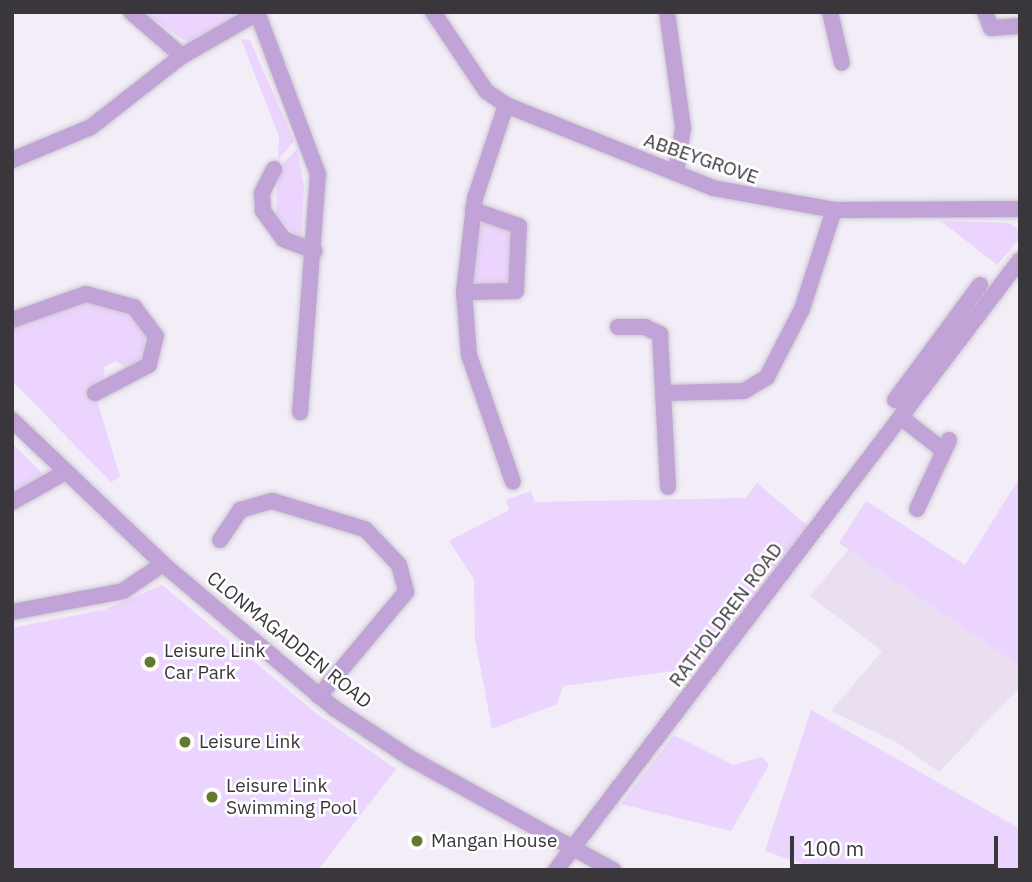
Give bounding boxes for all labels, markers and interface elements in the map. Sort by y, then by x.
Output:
street label: ABBEYGROVE [641,129,761,189]
street label: RATHOLDREN ROAD [664,539,788,691]
street label: CLONMAGADDEN ROAD [202,567,376,713]
place label: Leisure Link Car Park [164,640,265,684]
marker: Leisure Link Car Park [142,654,158,670]
place label: Leisure Link [199,731,300,753]
marker: Leisure Link [177,734,193,750]
place label: Leisure Link Swimming Pool [226,775,357,819]
marker: Leisure Link Swimming Pool [204,789,220,805]
scale bar [794,822,1002,866]
place label: Mangan House [431,830,557,852]
marker: Mangan House [409,833,425,849]
text: 100 m [803,834,864,862]

